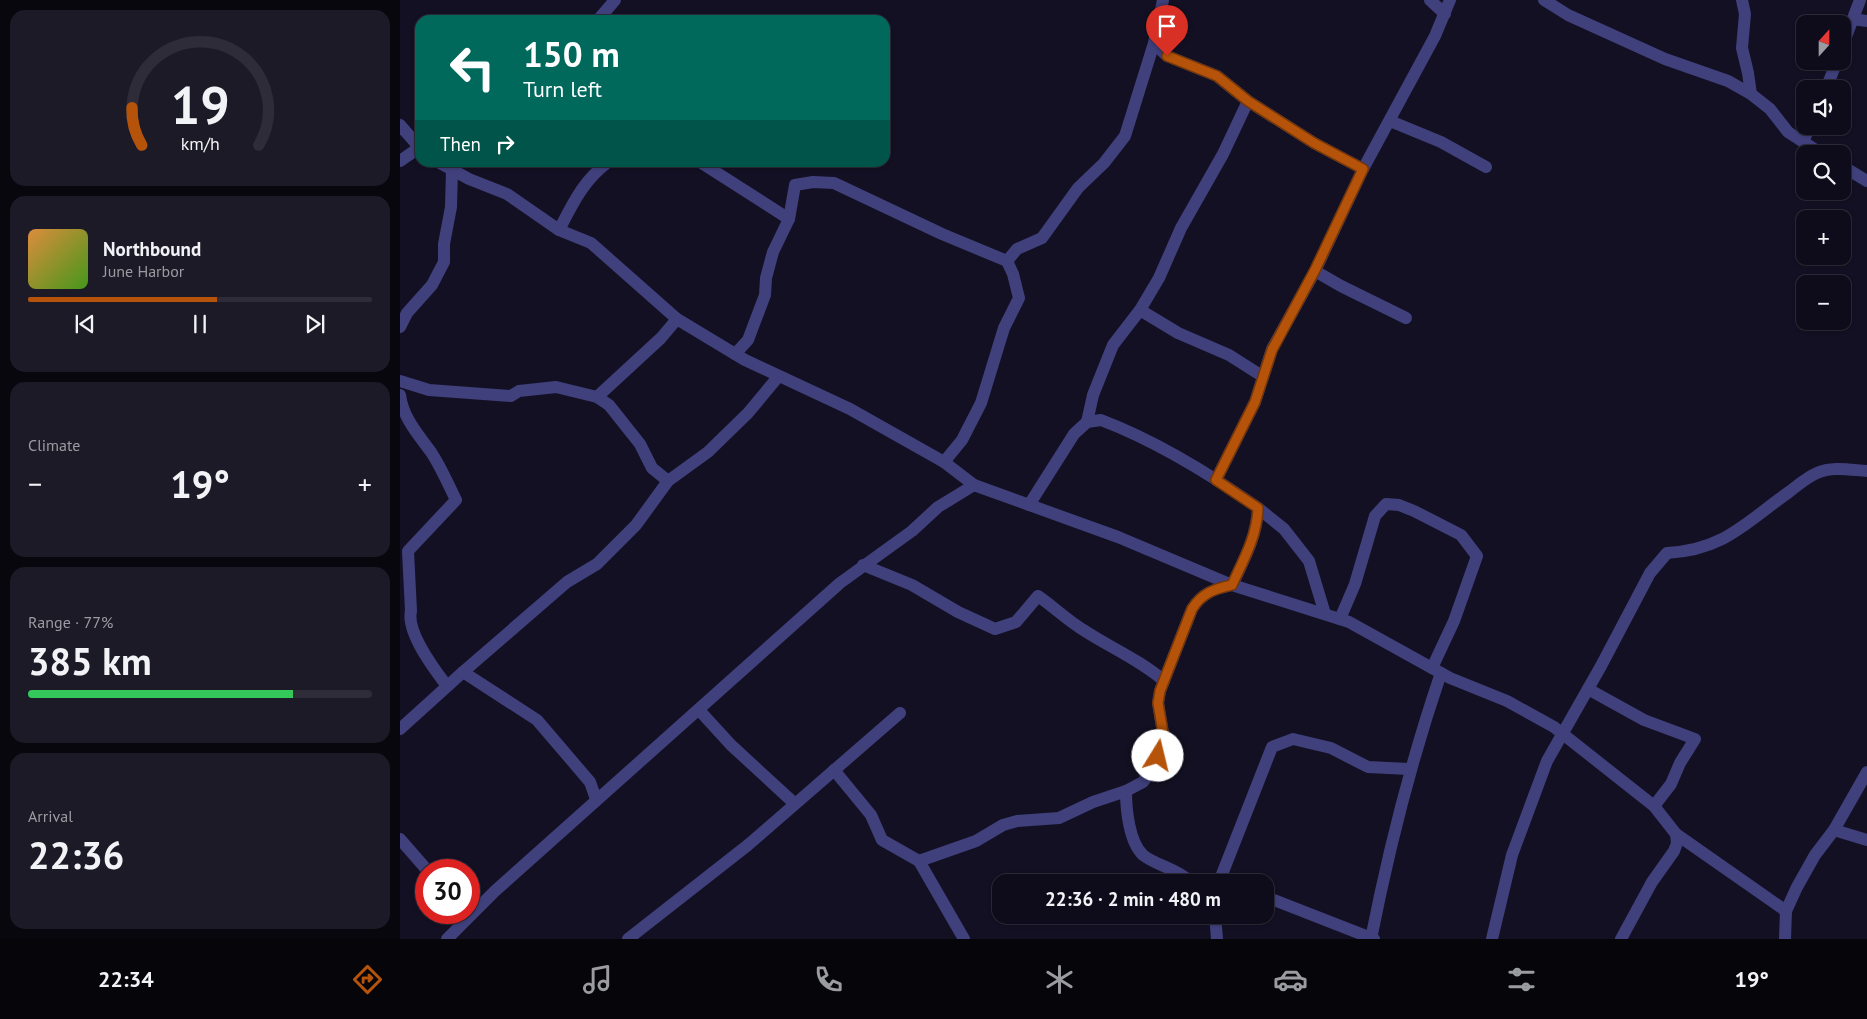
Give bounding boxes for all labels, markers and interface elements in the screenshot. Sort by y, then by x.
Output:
pin [1146,5,1188,56]
icon: arrive [1153,12,1181,40]
north arrow [1796,15,1851,70]
map controls [1796,15,1851,330]
text: 150 m [523,31,620,77]
icon: left [440,35,505,100]
text: 19 [171,71,229,138]
text: Turn left [523,75,602,103]
button: sound [1796,80,1851,135]
icon: right [491,130,519,158]
text: km/h [180,132,220,155]
text: Then [440,132,481,156]
button: search [1796,145,1851,200]
button: + [1796,210,1851,265]
text: Northbound [103,237,201,261]
text: June Harbor [103,261,184,281]
button: − [1796,275,1851,330]
icon: previous [71,310,99,338]
icon: pause [186,310,214,338]
icon: next [301,310,329,338]
text: Climate [28,435,80,455]
text: 19° [170,459,230,508]
text: − [28,465,42,502]
text: + [358,465,372,502]
text: Range · 77% [28,612,113,632]
text: 385 km [28,636,152,685]
position arrow [1131,729,1183,781]
text: Arrival [28,806,73,826]
text: 22:36 [28,830,124,879]
speed limit sign: 30 [415,859,480,924]
text: 22:36 · 2 min · 480 m [1045,887,1221,911]
icon: directions [350,962,385,997]
icon: music [580,962,615,997]
icon: phone [811,962,846,997]
icon: climate [1042,962,1077,997]
icon: car [1273,962,1308,997]
icon: filters [1504,962,1539,997]
text: 22:34 [98,965,154,993]
text: 19° [1734,965,1769,993]

